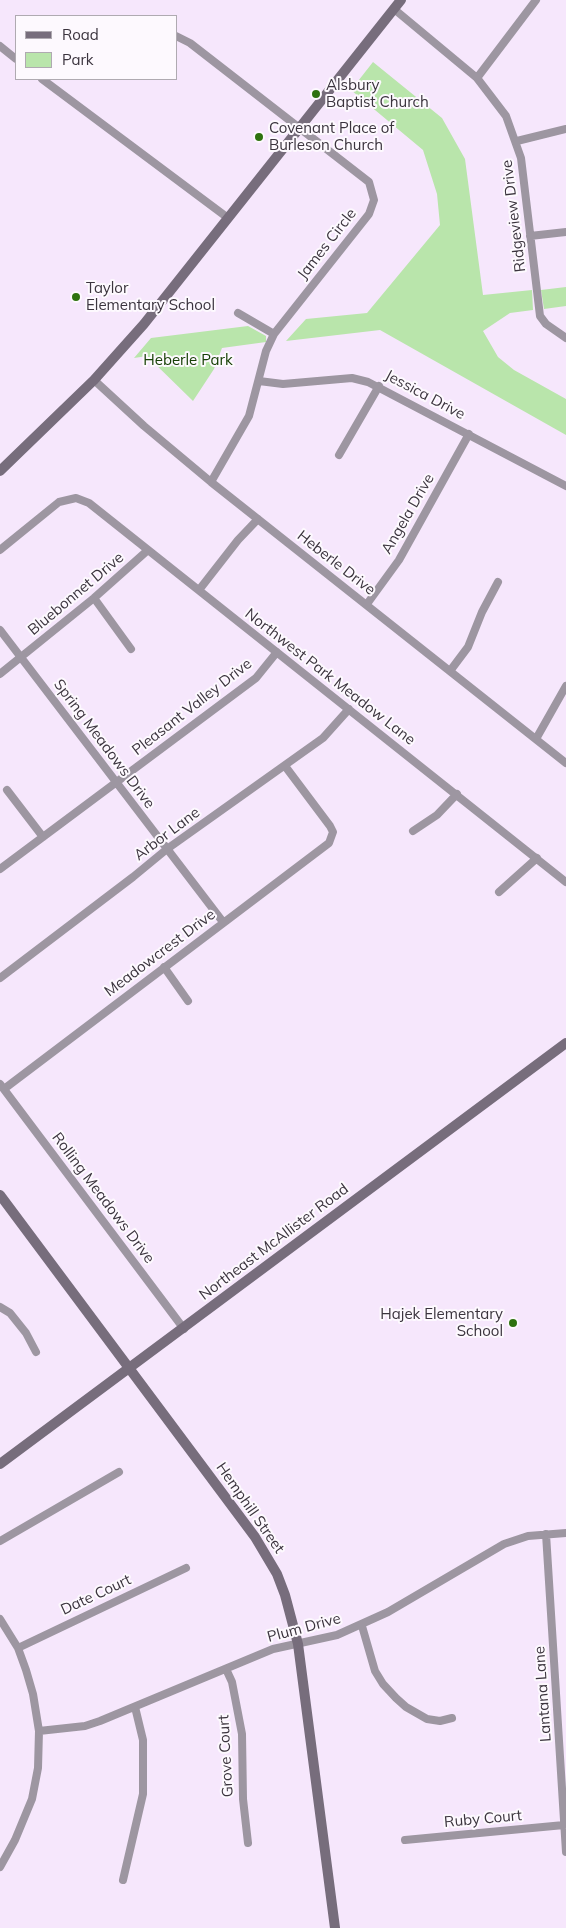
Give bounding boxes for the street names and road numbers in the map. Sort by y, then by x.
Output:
street label: Ridgeview Drive [498,159,530,273]
street label: James Circle [294,205,360,283]
street label: Jessica Drive [382,366,468,424]
street label: Angela Drive [378,471,438,557]
street label: Heberle Drive [293,527,379,599]
street label: Bluebonnet Drive [25,549,127,639]
street label: Northwest Park Meadow Lane [241,605,419,749]
street label: Pleasant Valley Drive [129,655,255,759]
street label: Spring Meadows Drive [50,676,158,812]
street label: Arbor Lane [131,803,203,865]
street label: Meadowcrest Drive [101,905,219,1001]
street label: Rolling Meadows Drive [48,1129,158,1267]
street label: Northeast McAllister Road [196,1180,352,1304]
street label: Hemphill Street [212,1459,288,1557]
street label: Date Court [58,1571,134,1619]
street label: Plum Drive [265,1610,343,1646]
street label: Lantana Lane [531,1645,555,1743]
street label: Grove Court [215,1714,237,1798]
street label: Ruby Court [443,1807,523,1831]

